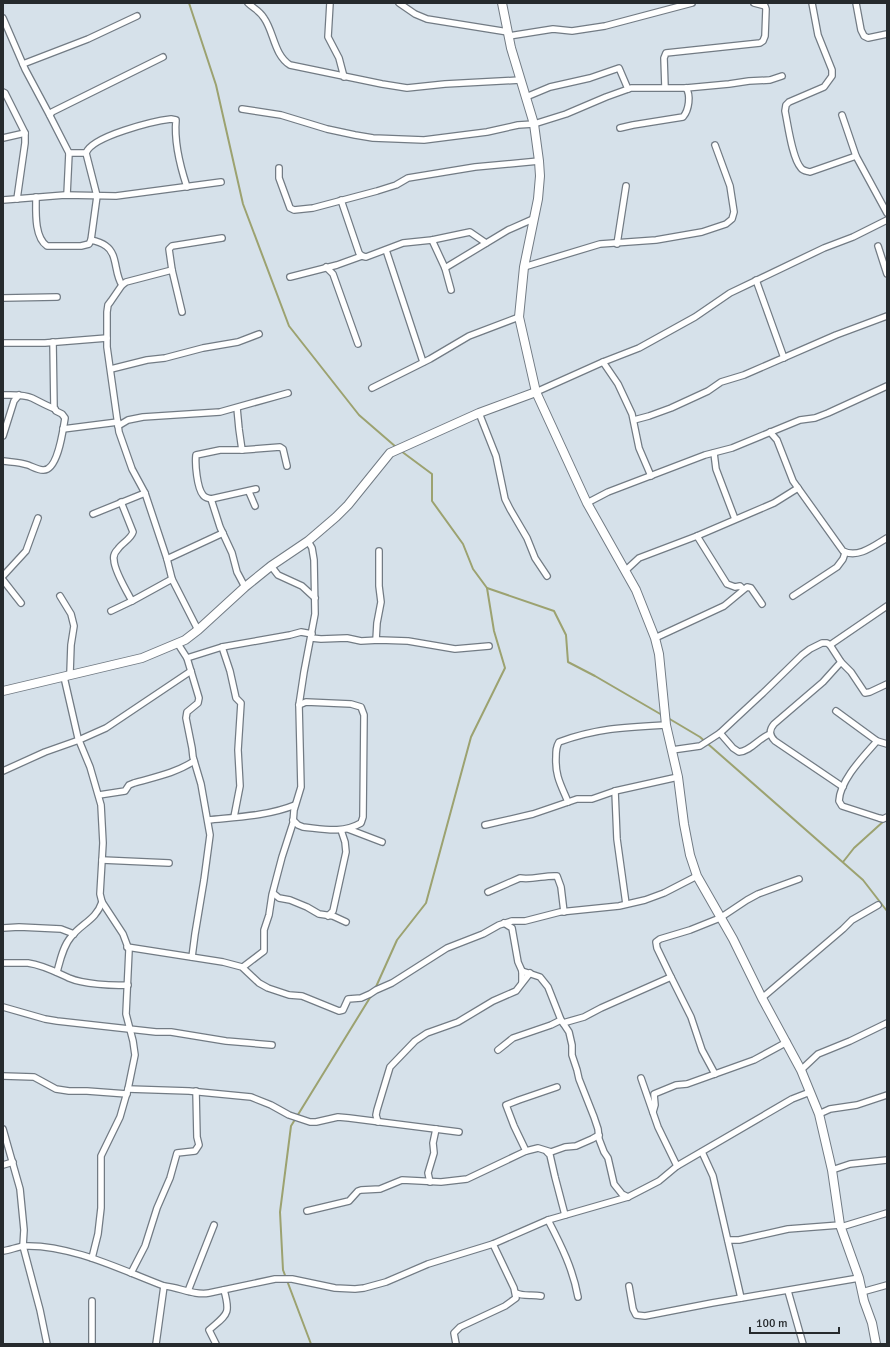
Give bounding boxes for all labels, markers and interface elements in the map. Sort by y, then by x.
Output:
scale bar [750,1309,839,1335]
text: 100 m [756,1316,788,1331]

